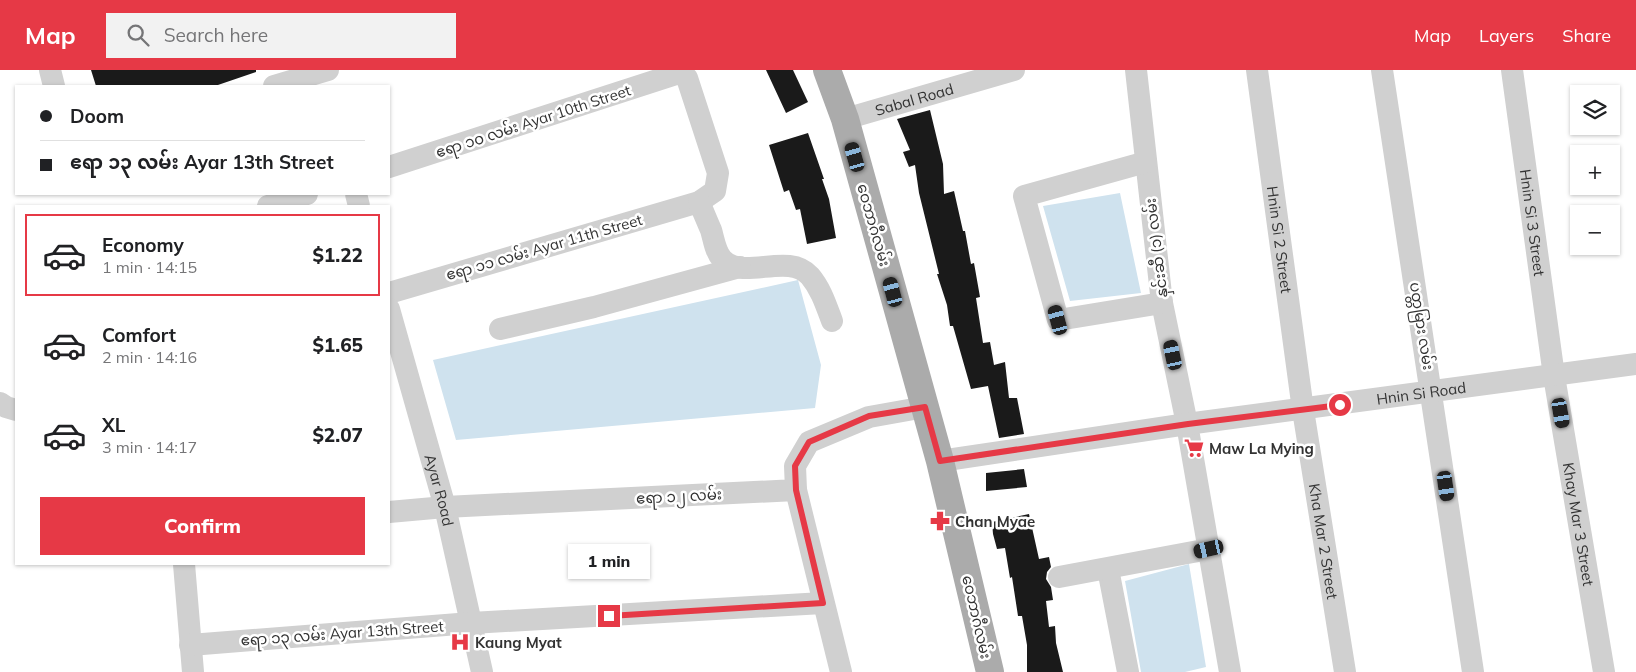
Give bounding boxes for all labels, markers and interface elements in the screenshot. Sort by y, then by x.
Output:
search box [106,13,456,58]
text: Map [25,20,76,50]
icon: search [124,21,152,49]
text: Search here [164,23,268,47]
text: Map [1414,24,1451,47]
text: Layers [1479,24,1534,47]
text: Share [1562,24,1611,47]
street label: Sabal Road [873,79,956,119]
street label: ဧရာ ၁၀ လမ်း Ayar 10th Street [433,80,634,164]
map controls [1570,85,1620,255]
button: layers [1570,85,1620,135]
text: Doom [70,104,124,128]
car [843,141,866,173]
button: + [1570,145,1620,195]
text: ဧရာ ၁၃ လမ်း Ayar 13th Street [70,150,334,174]
street label: Hnin Si 3 Street [1516,168,1550,277]
street label: ဝေဘာဂီလမ်း [853,181,895,269]
street label: Hnin Si 2 Street [1263,185,1297,294]
street label: နှင်းဆီ (၁) လမ်း [1140,197,1175,299]
button: − [1570,205,1620,255]
street label: ဧရာ ၁၁ လမ်း Ayar 11th Street [444,210,645,287]
icon: car [42,233,87,278]
text: Economy [102,233,184,257]
text: $1.22 [312,243,363,267]
text: 1 min · 14:15 [102,257,197,277]
car [881,276,904,308]
street label: ပတ္တမြား လမ်း [1403,281,1438,372]
car [1046,304,1069,336]
icon: car [42,323,87,368]
text: Comfort [102,323,176,347]
text: $1.65 [312,333,363,357]
car [1162,339,1183,371]
text: 2 min · 14:16 [102,347,197,367]
street label: Hnin Si Road [1375,377,1467,408]
route start [1329,394,1351,416]
car [1551,397,1570,429]
icon: car [42,413,87,458]
text: XL [102,413,125,437]
text: $2.07 [312,423,363,447]
text: 3 min · 14:17 [102,437,197,457]
supermarket icon: Maw La Mying [1183,437,1205,459]
place label: Maw La Mying [1209,439,1314,458]
street label: Ayar Road [421,452,458,528]
street label: Khay Mar 3 Street [1559,461,1599,587]
car [1436,470,1455,502]
street label: Kha Mar 2 Street [1305,482,1343,600]
street label: ဧရာ ၁၂ လမ်း [635,484,723,511]
button: Confirm [40,497,365,555]
pharmacy icon: Chan Myae [929,510,951,532]
place label: Chan Myae [955,512,1035,531]
car [1192,538,1225,560]
callout: 1 min [568,544,650,578]
text: 1 min [588,551,630,571]
street label: ဝေဘာဂီလမ်း [958,573,996,661]
route end [598,605,620,627]
street label: ဧရာ ၁၃ လမ်း Ayar 13th Street [240,616,444,653]
hospital icon: Kaung Myat [449,631,471,653]
place label: Kaung Myat [475,633,562,652]

